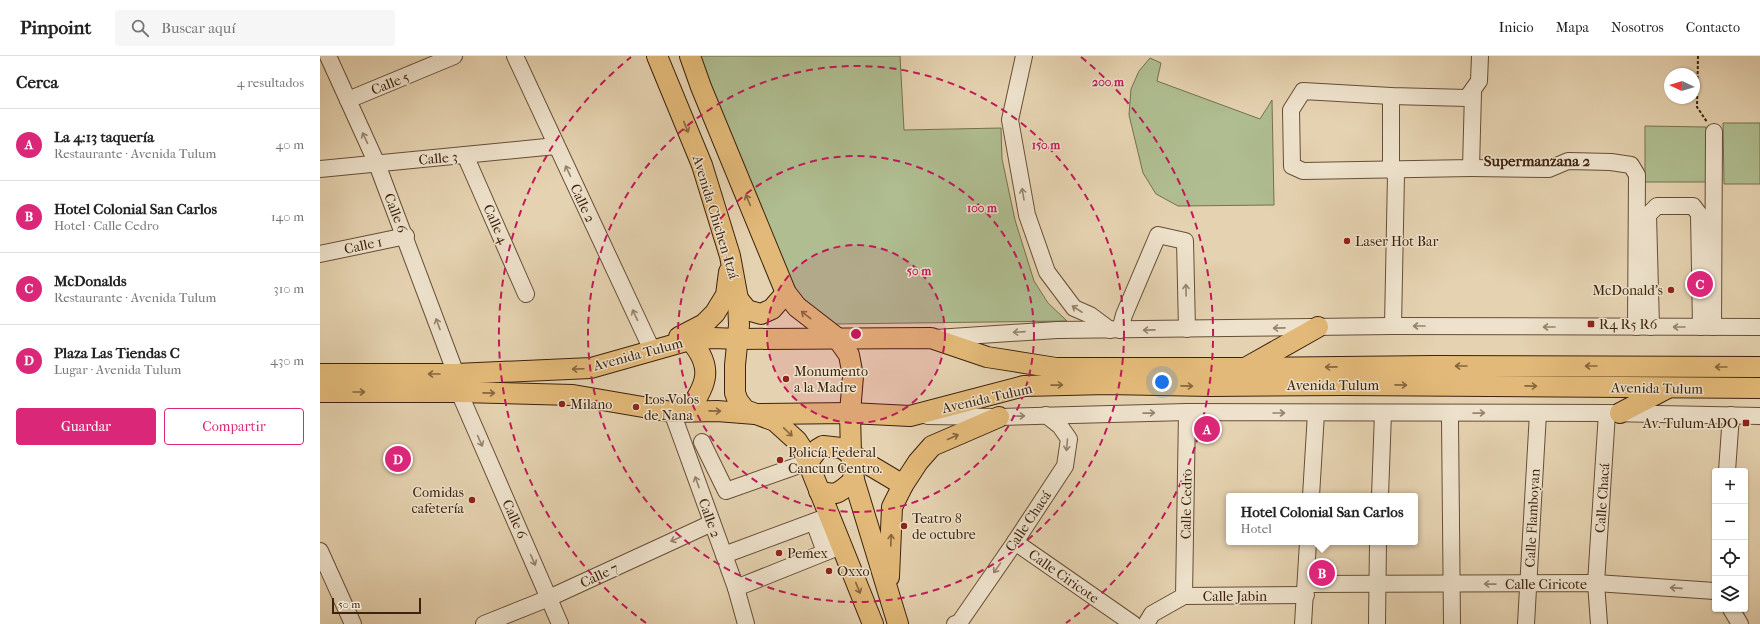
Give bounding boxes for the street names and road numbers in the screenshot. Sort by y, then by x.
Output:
street label: Calle 5 [369,68,412,99]
street label: Calle 3 [418,148,458,169]
street label: Avenida Chichen-Itzá [688,152,743,282]
street label: Calle 2 [566,181,599,225]
street label: Calle 6 [380,191,411,236]
street label: Calle 4 [479,202,512,247]
street label: Calle 1 [343,233,384,258]
street label: Avenida Tulum [590,334,685,375]
street label: Avenida Tulum [1286,377,1379,394]
street label: Avenida Tulum [1610,379,1704,398]
street label: Avenida Tulum [939,380,1034,417]
street label: Calle Chacá [1592,462,1613,533]
street label: Calle Flamboyan [1521,468,1544,568]
street label: Calle Cedro [1177,469,1196,539]
street label: Calle Chacá [1002,487,1055,555]
street label: Calle 2 [695,496,724,540]
street label: Calle 6 [498,497,531,542]
street label: Calle Ciricote [1025,546,1102,607]
street label: Calle 7 [577,559,621,592]
street label: Calle Ciricote [1505,576,1587,593]
street label: Calle Jabin [1203,588,1267,605]

